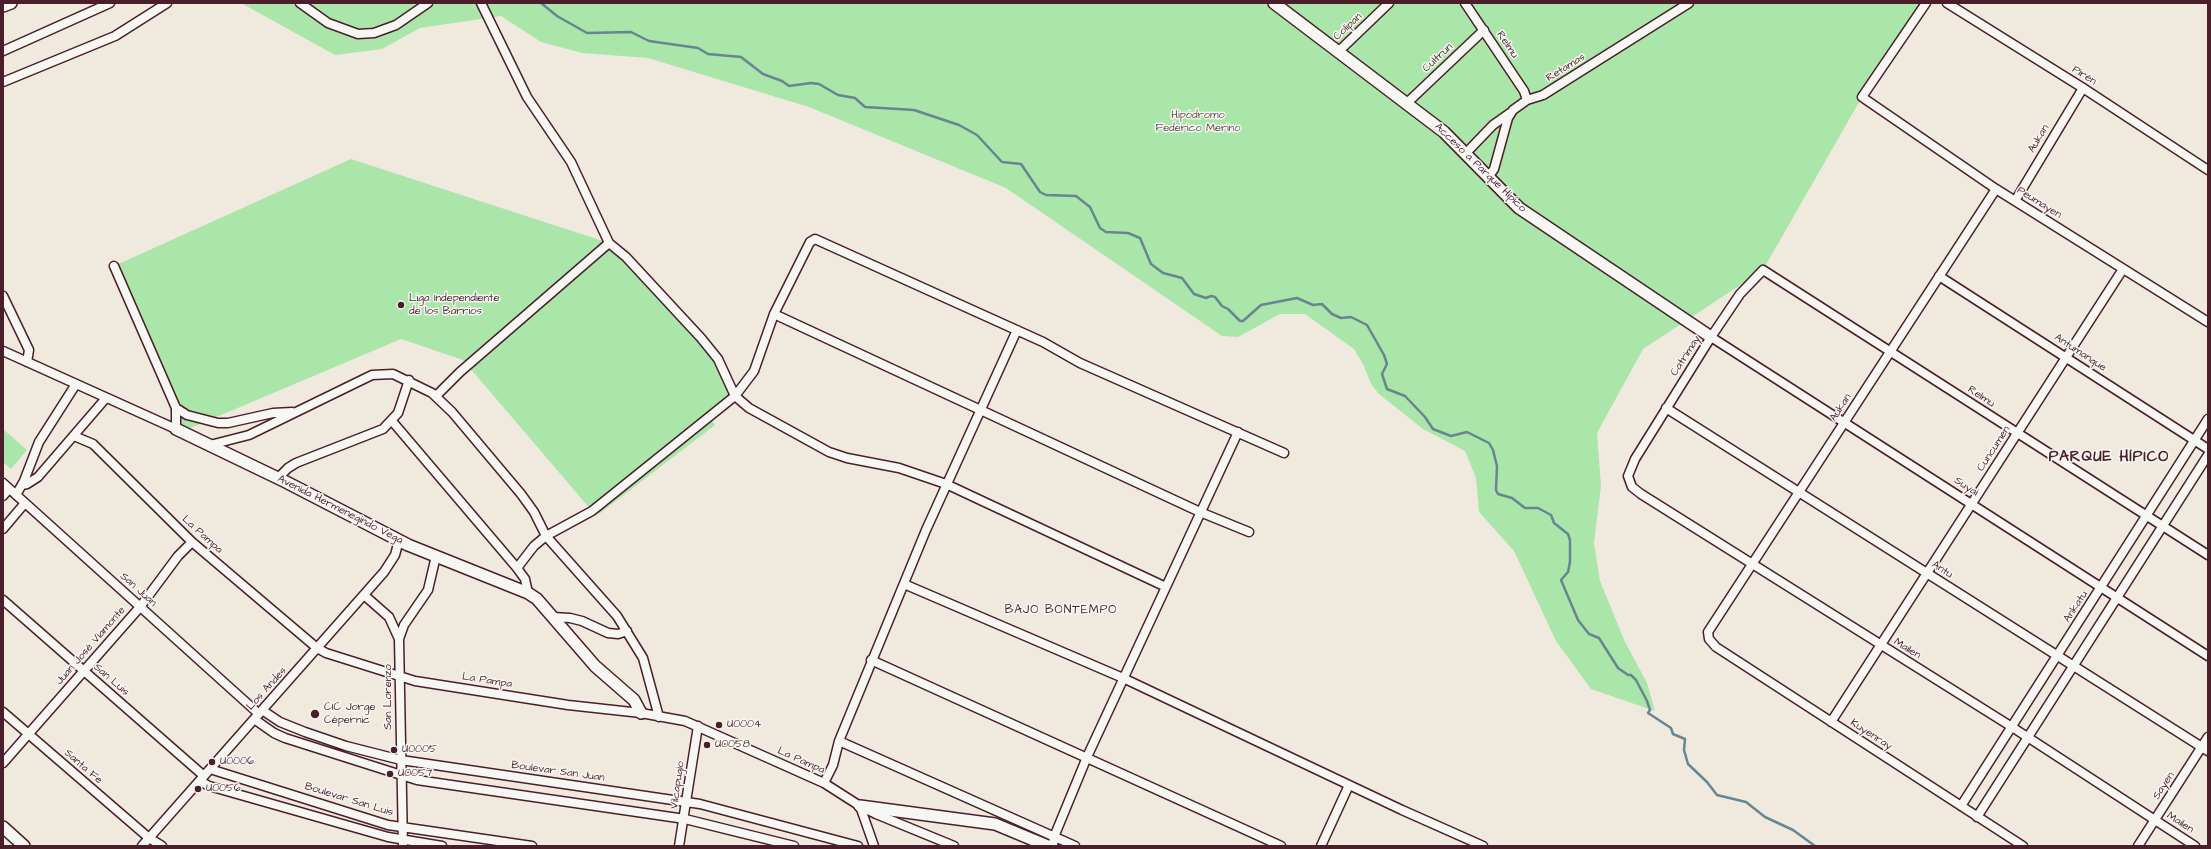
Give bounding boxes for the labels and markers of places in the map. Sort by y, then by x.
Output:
place label: Liga Independiente de los Barrios [409,292,499,318]
marker: Liga Independiente de los Barrios [396,300,406,310]
place label: CIC Jorge Cépernic [324,701,375,727]
marker: CIC Jorge Cépernic [309,708,321,720]
place label: U0004 [727,718,761,732]
marker: U0004 [714,720,724,730]
place label: U0058 [715,738,750,752]
marker: U0058 [702,740,712,750]
place label: U0005 [402,743,437,757]
marker: U0005 [389,745,399,755]
place label: U0006 [220,755,254,769]
marker: U0006 [207,757,217,767]
place label: U0057 [398,767,433,781]
marker: U0057 [385,769,395,779]
place label: U0056 [206,782,241,796]
marker: U0056 [193,784,203,794]

